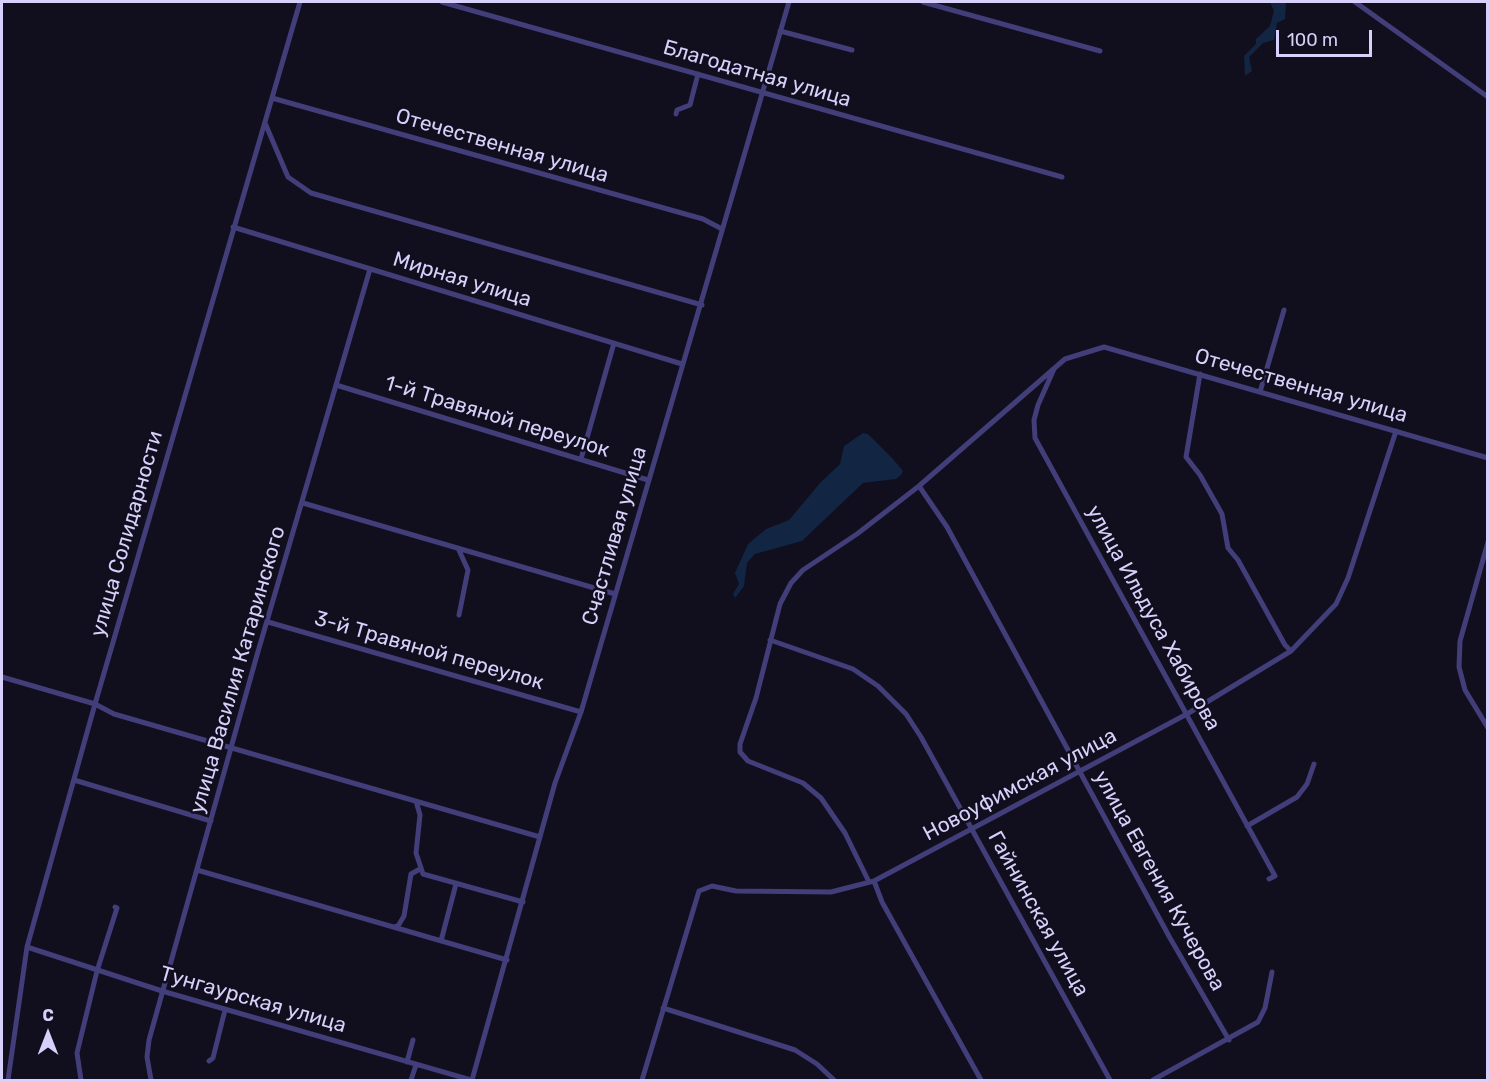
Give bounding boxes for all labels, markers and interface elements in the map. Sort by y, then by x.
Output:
scale bar [1279,18,1375,56]
text: 100 m [1287,29,1338,51]
street label: Благодатная улица [660,35,854,113]
street label: Отечественная улица [393,104,611,188]
street label: Мирная улица [390,247,534,313]
street label: Отечественная улица [1192,344,1410,428]
street label: 1-й Травяной переулок [382,371,612,463]
street label: улица Солидарности [86,428,168,640]
street label: Счастливая улица [577,444,653,628]
street label: улица Ильдуса Хабирова [1080,501,1226,735]
street label: улица Василия Катаринского [185,523,291,817]
street label: 3-й Травяной переулок [311,606,547,696]
street label: Новоуфимская улица [919,723,1121,847]
street label: улица Евгения Кучерова [1088,766,1230,996]
street label: Гайнинская улица [982,827,1094,1001]
street label: Тунгаурская улица [157,961,349,1039]
north arrow [18,1004,78,1064]
text: С [42,1006,54,1025]

